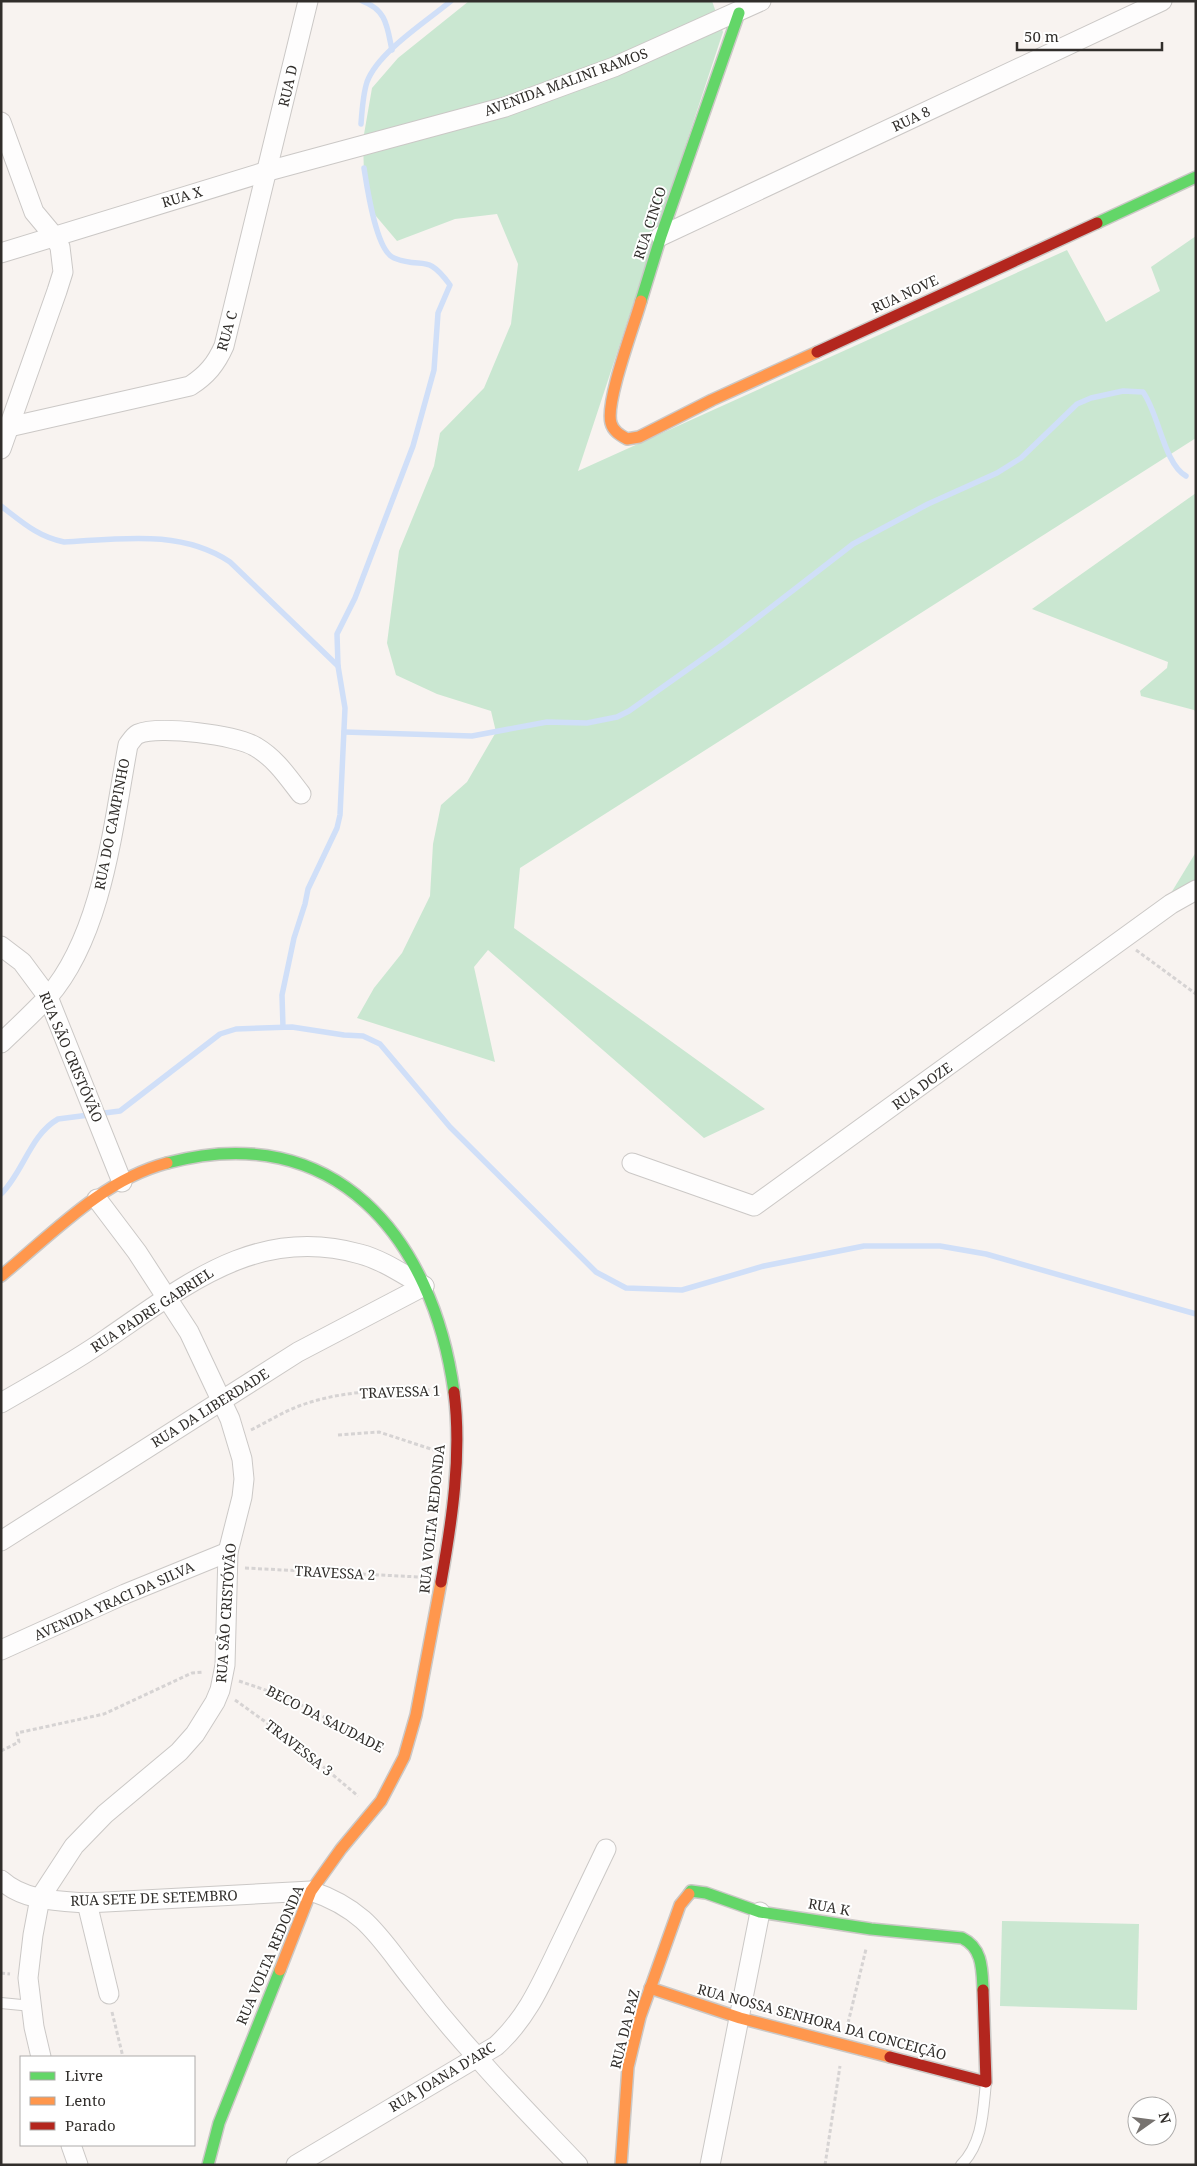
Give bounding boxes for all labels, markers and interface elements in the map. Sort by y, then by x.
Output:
scale bar [1017,20,1162,52]
text: 50 m [1024,26,1059,46]
street label: AVENIDA MALINI RAMOS [481,43,650,120]
street label: RUA D [273,63,302,109]
street label: RUA 8 [889,101,933,136]
street label: RUA X [159,181,205,212]
street label: RUA CINCO [629,184,670,262]
street label: RUA NOVE [868,270,941,317]
street label: RUA C [212,308,241,353]
street label: RUA DO CAMPINHO [89,756,134,891]
street label: RUA SÃO CRISTÓVÃO [35,989,108,1125]
street label: RUA DOZE [888,1057,956,1114]
street label: RUA PADRE GABRIEL [87,1263,217,1356]
street label: RUA DA LIBERDADE [147,1364,272,1451]
street label: TRAVESSA 1 [359,1381,441,1402]
street label: RUA VOLTA REDONDA [414,1443,449,1594]
street label: RUA SÃO CRISTÓVÃO [211,1542,240,1684]
street label: AVENIDA YRACI DA SILVA [31,1557,197,1644]
street label: TRAVESSA 2 [294,1561,376,1584]
street label: BECO DA SAUDADE [263,1681,387,1757]
street label: TRAVESSA 3 [262,1715,337,1780]
street label: RUA VOLTA REDONDA [232,1882,308,2027]
street label: RUA SETE DE SETEMBRO [70,1885,238,1910]
street label: RUA K [807,1893,852,1920]
street label: RUA NOSSA SENHORA DA CONCEIÇÃO [695,1979,949,2064]
street label: RUA DA PAZ [605,1987,644,2071]
street label: RUA JOANA D'ARC [385,2037,499,2116]
legend [20,2056,195,2146]
text: Livre [65,2065,103,2085]
text: Lento [65,2090,106,2110]
north arrow [1127,2096,1177,2146]
text: N [1155,2110,1176,2125]
text: Parado [65,2115,116,2135]

